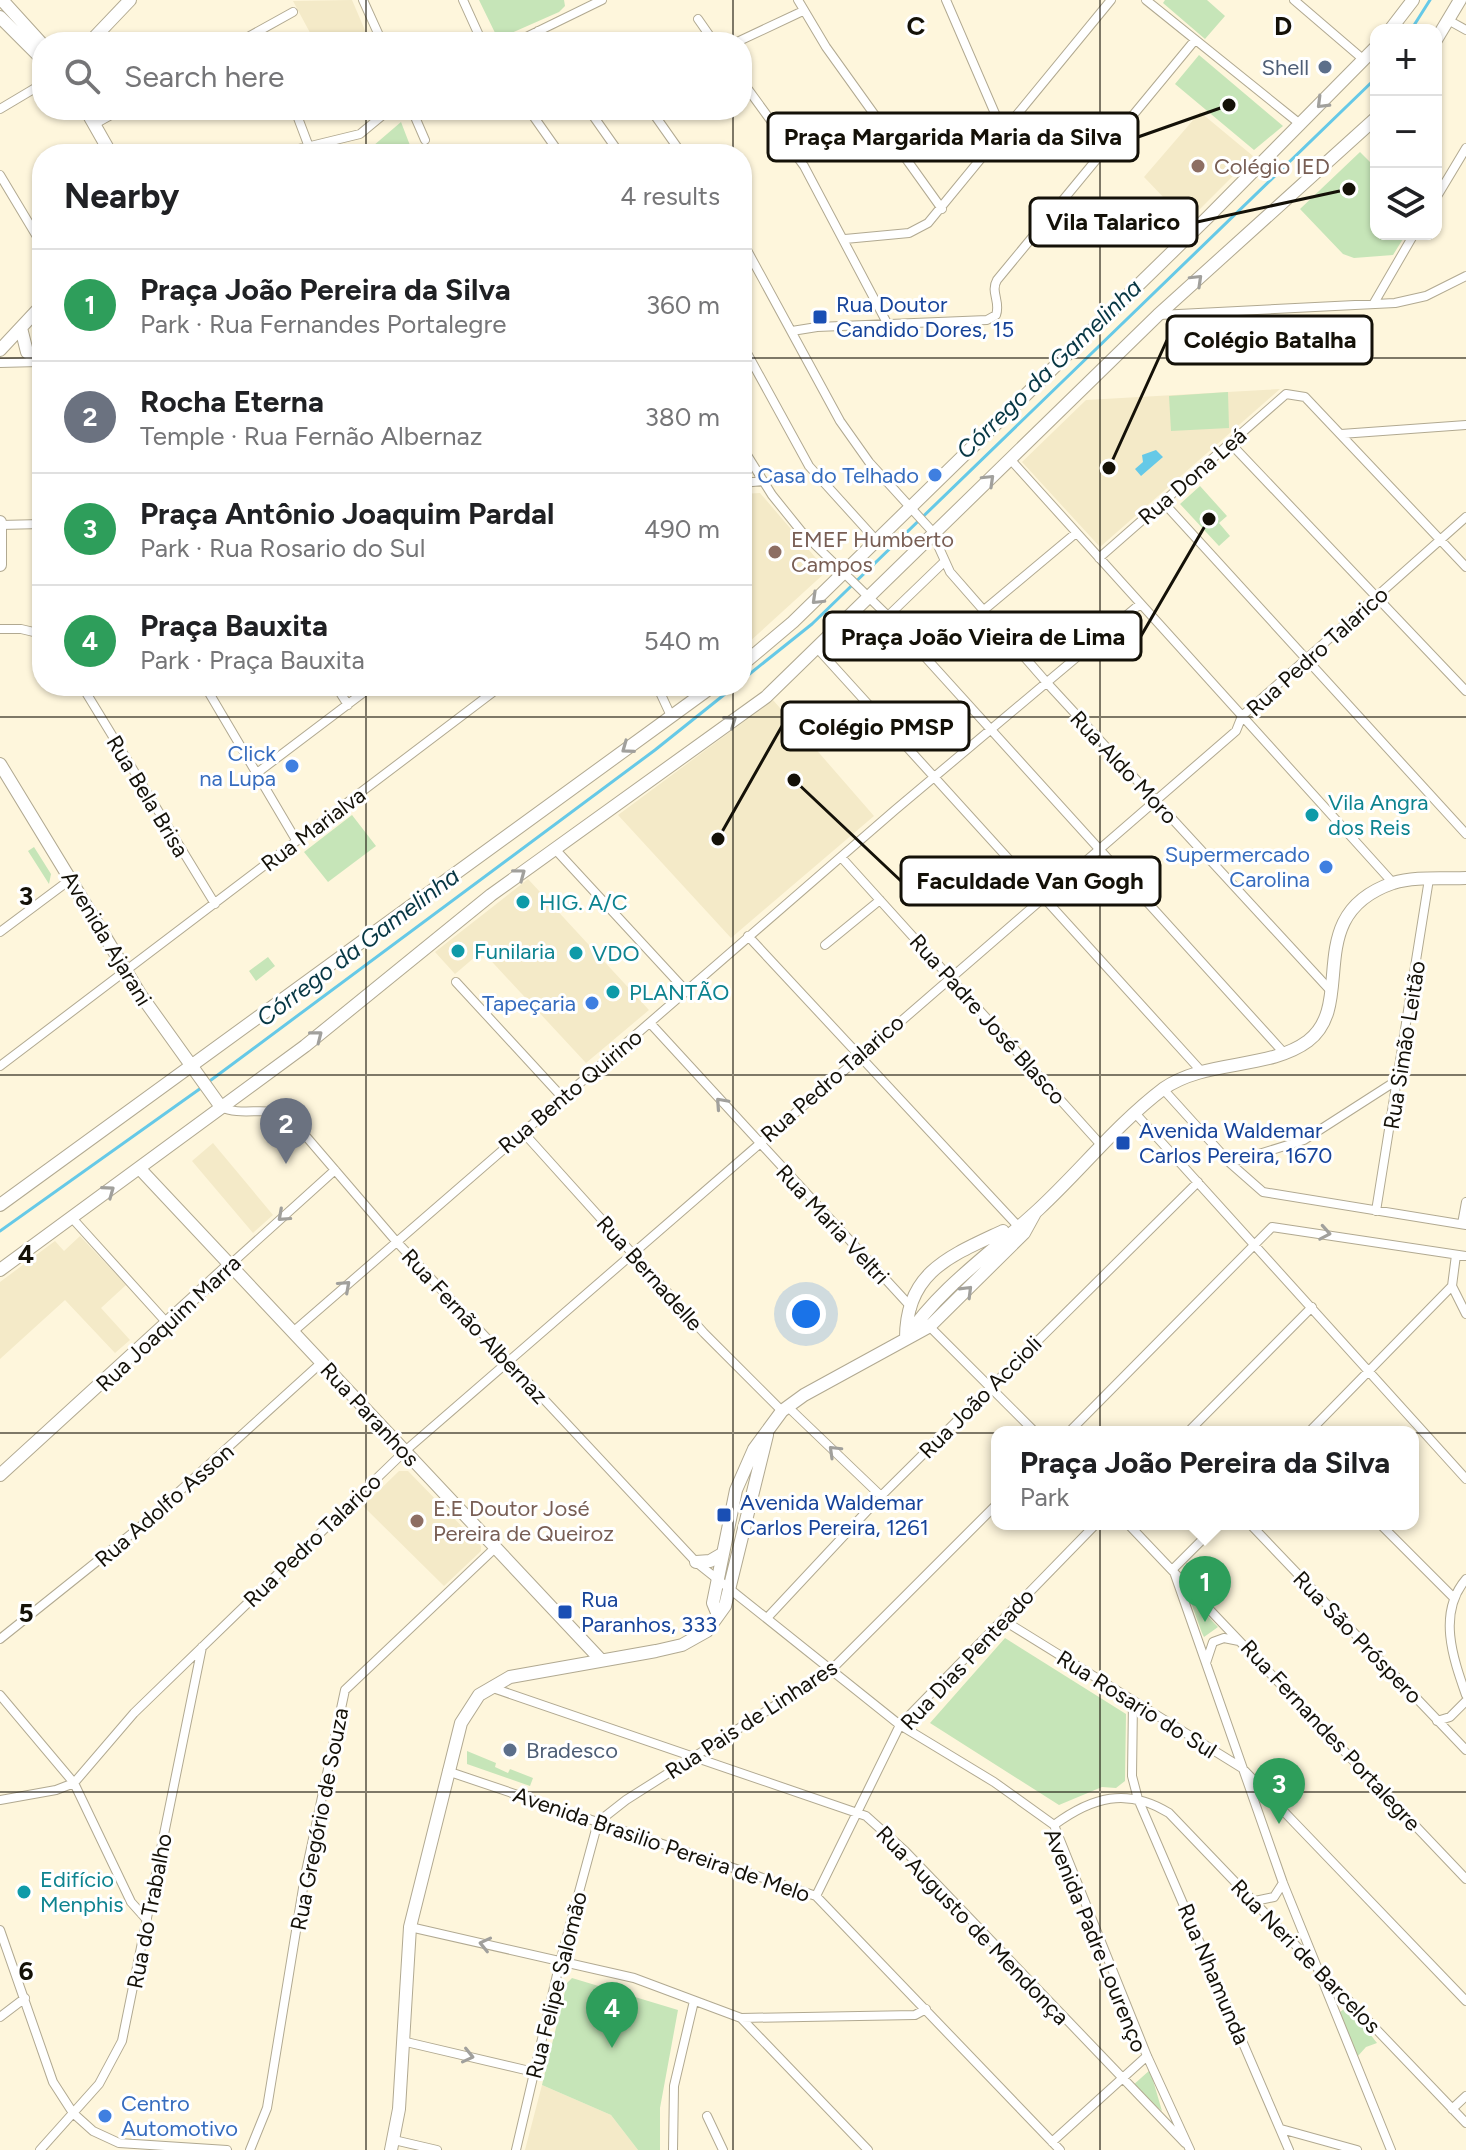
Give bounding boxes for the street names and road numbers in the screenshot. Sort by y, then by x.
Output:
street label: Rua Dona Leá [1133,422,1252,531]
street label: Rua Pedro Talarico [1241,581,1394,722]
street label: Rua Aldo Moro [1064,705,1183,830]
street label: Rua Bela Brisa [101,731,194,862]
street label: Rua Marialva [256,781,371,877]
street label: Avenida Ajarani [56,866,157,1011]
street label: Rua Padre José Blasco [904,928,1071,1110]
street label: Rua Simão Leitão [1378,959,1431,1131]
street label: Rua Pedro Talarico [755,1009,909,1148]
street label: Rua Bento Quirino [493,1024,648,1159]
street label: Rua Maria Veltri [770,1159,895,1290]
street label: Rua Bernadelle [591,1210,708,1337]
street label: Rua Fernão Albernaz [396,1243,553,1409]
street label: Rua Joaquim Marra [90,1249,246,1397]
street label: Rua João Accioli [913,1330,1047,1464]
street label: Rua Paranhos [315,1357,425,1472]
street label: Rua Adolfo Asson [90,1438,239,1573]
street label: Rua Pedro Talarico [238,1468,387,1613]
street label: Rua São Próspero [1288,1565,1428,1709]
street label: Rua Dias Penteado [895,1583,1040,1736]
street label: Rua Fernandes Portalegre [1235,1634,1426,1837]
street label: Rua Rosario do Sul [1052,1644,1222,1764]
street label: Rua Pais de Linhares [660,1654,842,1785]
street label: Rua Gregório de Souza [285,1706,354,1933]
street label: Avenida Brasilio Pereira de Melo [510,1781,814,1908]
street label: Rua Augusto de Mendonça [871,1820,1075,2030]
street label: Avenida Padre Lourenço [1038,1824,1153,2056]
street label: Rua do Trabalho [121,1831,178,1991]
street label: Rua Neri de Barcelos [1225,1874,1386,2039]
street label: Rua Felipe Salomão [520,1889,593,2082]
street label: Rua Nhamunda [1172,1900,1255,2049]

